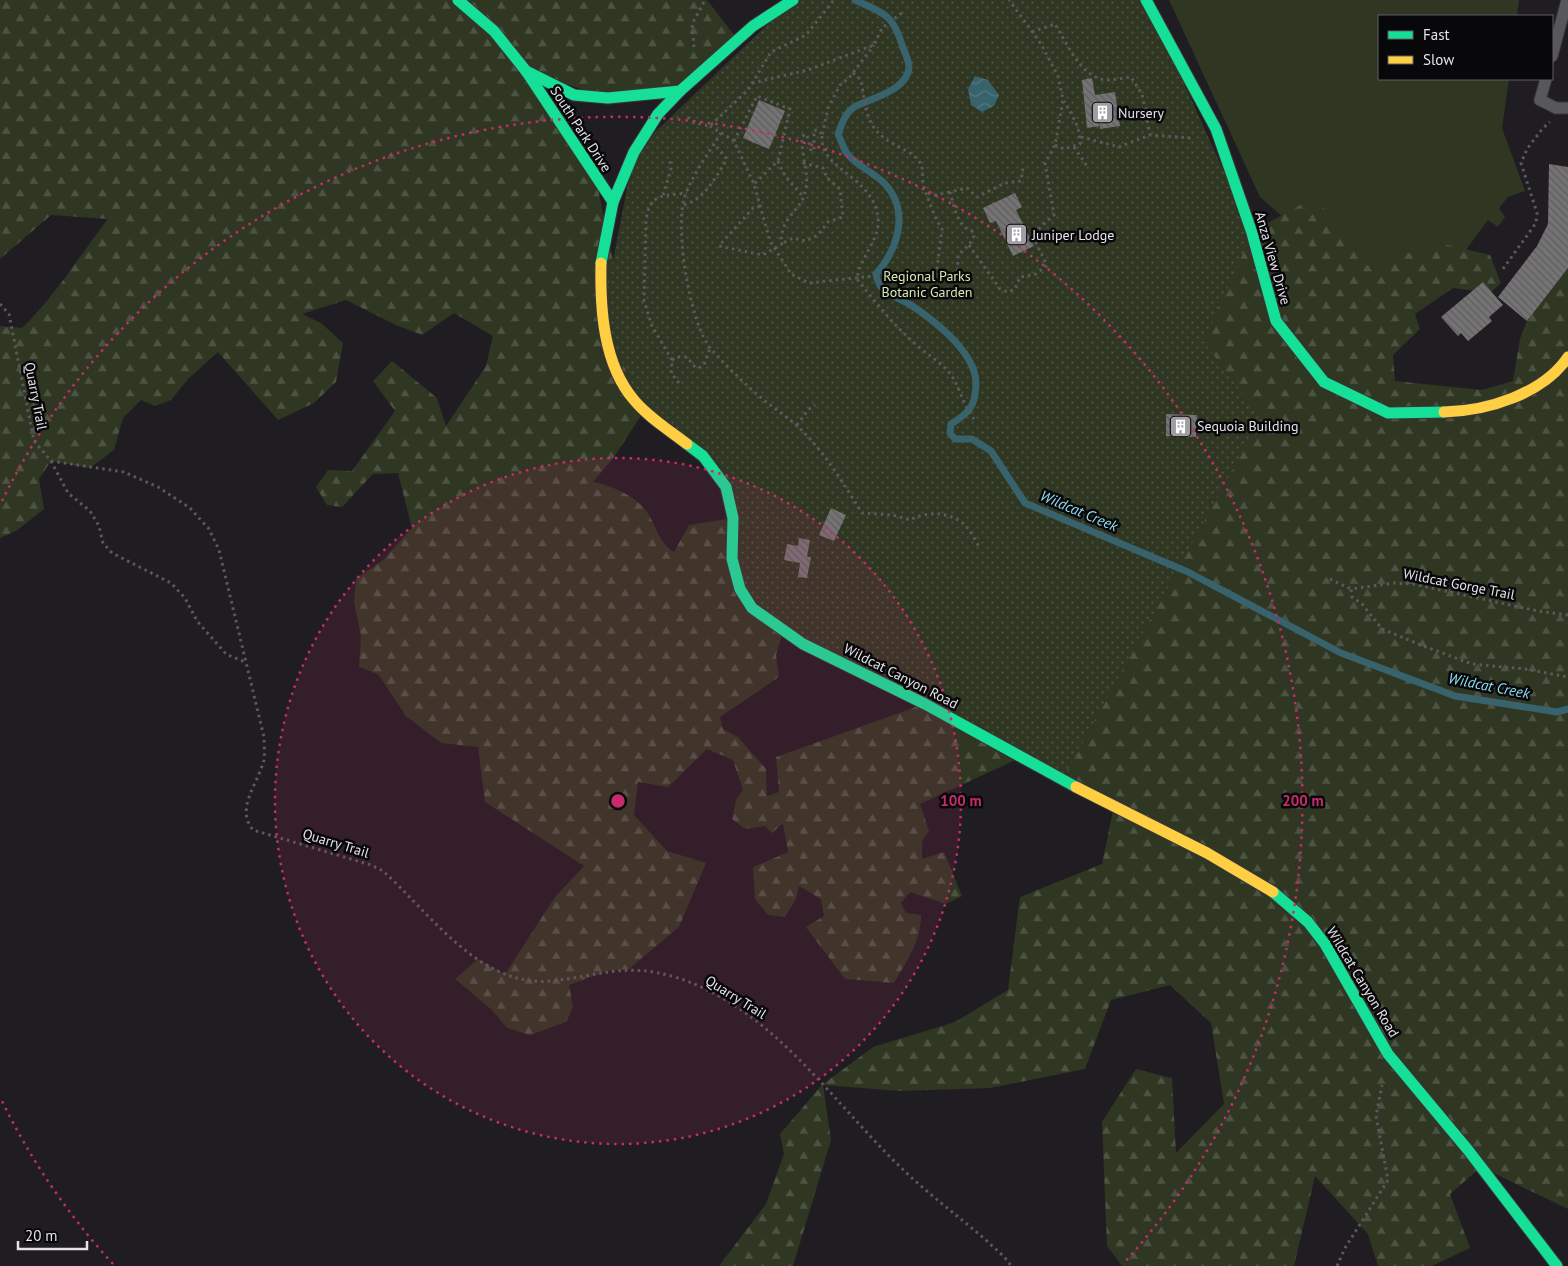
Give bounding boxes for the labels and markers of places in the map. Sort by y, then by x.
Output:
building icon: Nursery [1090,101,1114,125]
place label: Nursery [1118,104,1164,122]
building icon: Juniper Lodge [1004,223,1028,247]
place label: Juniper Lodge [1031,226,1114,244]
building icon: Sequoia Building [1169,414,1193,438]
place label: Sequoia Building [1197,417,1298,435]
centre of rings [609,792,627,810]

